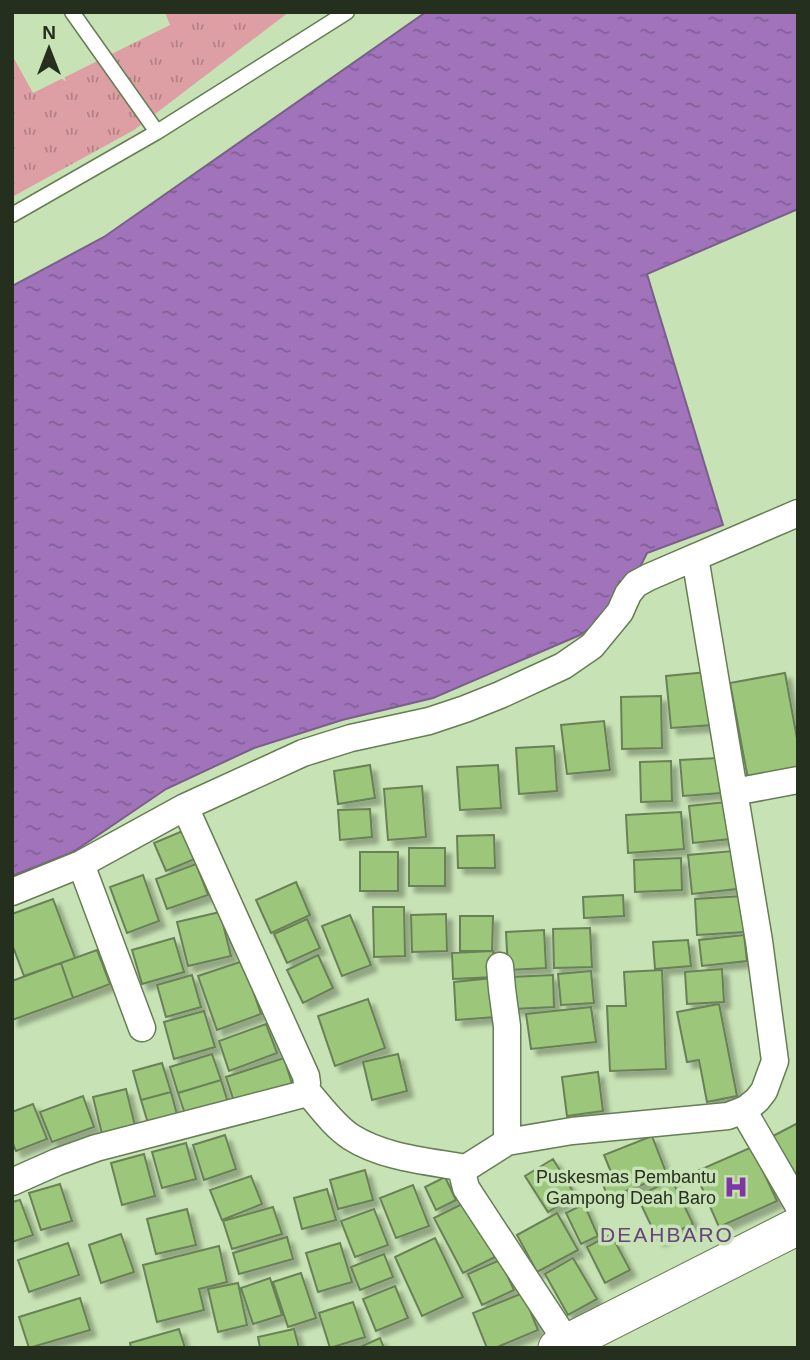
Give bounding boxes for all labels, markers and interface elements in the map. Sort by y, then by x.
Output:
north arrow [14,14,84,84]
text: N [42,22,56,43]
place label: Puskesmas Pembantu Gampong Deah Baro [536,1167,716,1208]
hospital icon: Puskesmas Pembantu Gampong Deah Baro [722,1173,750,1201]
district label: DEAHBARO [600,1223,734,1246]

